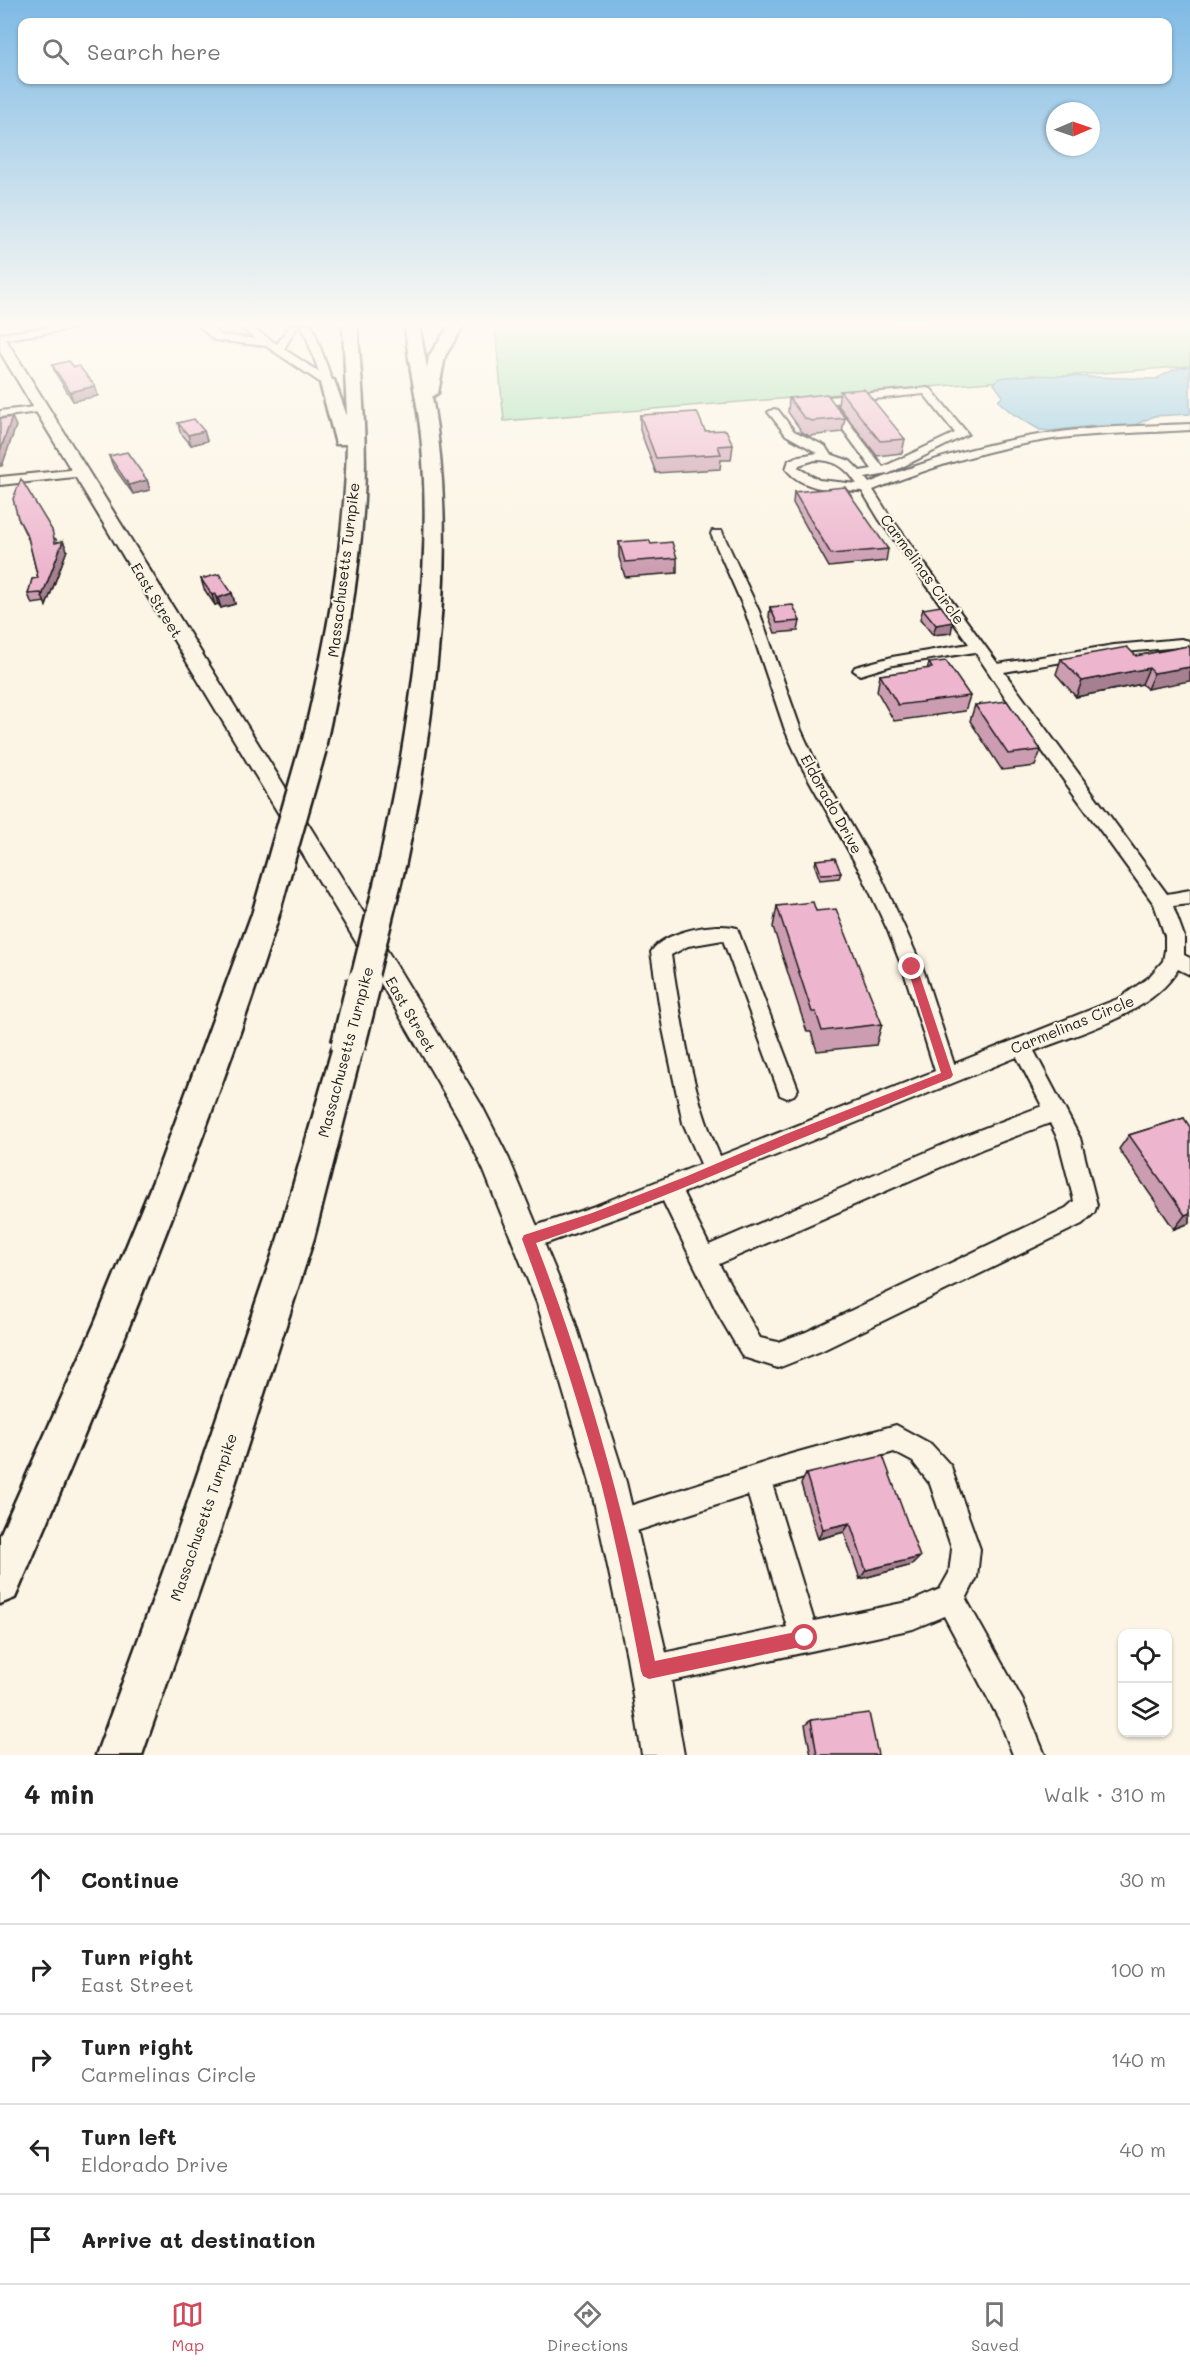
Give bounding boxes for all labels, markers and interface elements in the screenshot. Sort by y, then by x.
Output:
search box [18,18,1172,84]
icon: search [39,35,72,68]
text: Search here [87,37,221,66]
north arrow [1046,102,1100,156]
street label: Massachusetts Turnpike [322,481,364,659]
street label: Carmelinas Circle [876,510,970,628]
street label: East Street [127,559,187,641]
street label: Eldorado Drive [796,751,868,857]
route end [898,953,924,979]
street label: Massachusetts Turnpike [313,964,377,1140]
street label: East Street [381,972,441,1056]
street label: Carmelinas Circle [1007,990,1137,1058]
street label: Massachusetts Turnpike [165,1431,241,1603]
route start [791,1624,817,1650]
map controls [1118,1629,1172,1737]
button: locate [1118,1629,1172,1683]
button: layers [1118,1683,1172,1737]
text: 4 min [24,1777,94,1811]
text: Walk · 310 m [1043,1781,1166,1807]
icon: ahead [24,1863,57,1896]
text: Continue [81,1865,179,1894]
text: 30 m [1120,1866,1166,1892]
text: Turn right [81,1942,193,1971]
icon: right [24,1953,57,1986]
text: 100 m [1110,1956,1166,1982]
text: East Street [81,1971,194,1997]
text: Turn right [81,2032,193,2061]
icon: right [24,2043,57,2076]
text: 140 m [1111,2046,1166,2072]
text: Carmelinas Circle [81,2061,257,2087]
text: Turn left [81,2122,177,2151]
icon: left [24,2133,57,2166]
text: 40 m [1120,2136,1166,2162]
text: Eldorado Drive [81,2151,228,2177]
icon: arrive [24,2223,57,2256]
text: Arrive at destination [81,2225,316,2254]
tab: Map [171,2298,204,2355]
tab: Directions [547,2298,628,2355]
tab: Saved [971,2298,1019,2355]

